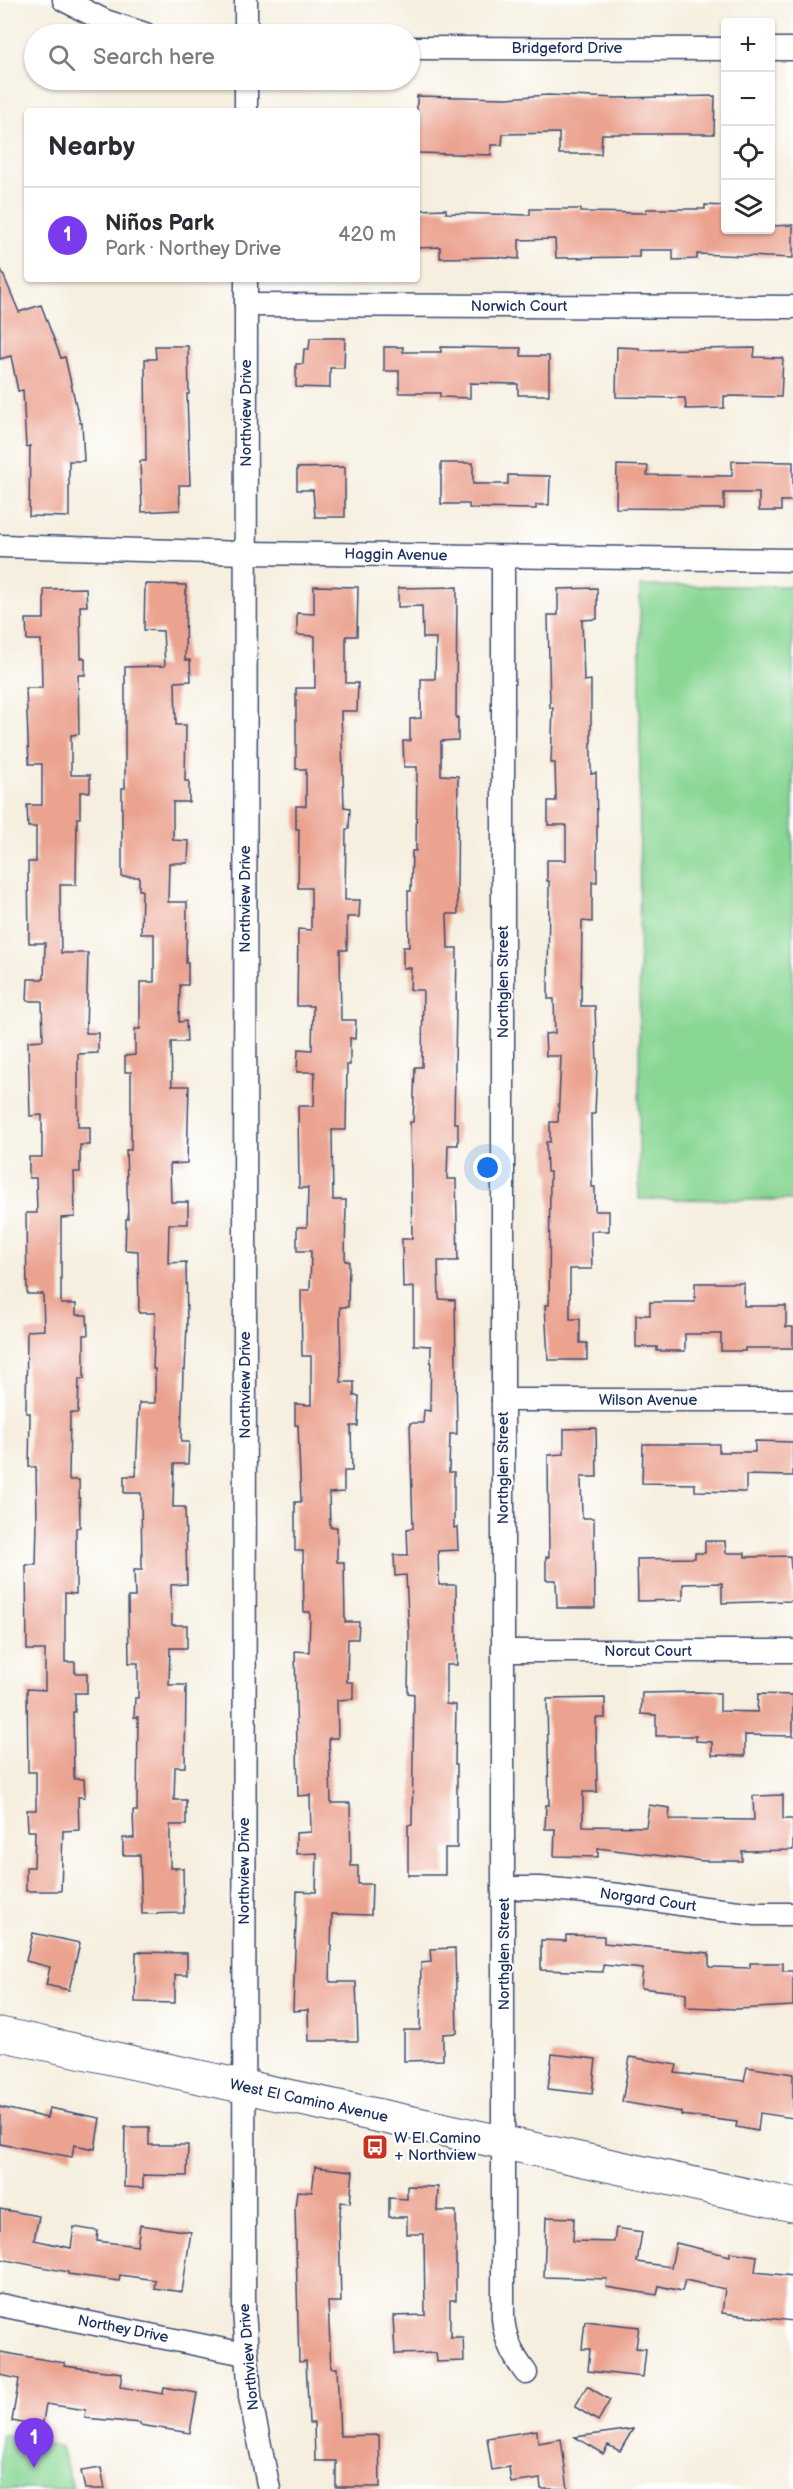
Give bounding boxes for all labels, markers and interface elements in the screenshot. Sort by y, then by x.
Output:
map controls [721,18,775,234]
button: + [721,18,775,72]
search box [24,24,420,90]
street label: Bridgeford Drive [512,39,623,58]
icon: search [45,41,78,74]
text: Search here [93,44,215,71]
button: − [721,72,775,126]
button: locate [721,126,775,180]
text: Nearby [48,132,135,163]
button: layers [721,180,775,234]
text: Niños Park [105,210,214,237]
text: 1 [63,223,72,247]
text: 420 m [338,223,396,247]
text: Park · Northey Drive [105,237,281,261]
street label: Norwich Court [471,297,568,316]
street label: Northview Drive [237,359,256,467]
street label: Haggin Avenue [344,545,448,565]
street label: Northview Drive [236,845,255,953]
street label: Northglen Street [494,925,513,1038]
your location [473,1153,502,1182]
street label: Northview Drive [236,1331,255,1439]
street label: Wilson Avenue [599,1391,697,1410]
street label: Northglen Street [494,1411,513,1524]
street label: Norcut Court [604,1642,692,1661]
street label: Northview Drive [235,1817,254,1925]
street label: Norgard Court [598,1884,698,1916]
street label: Northglen Street [495,1897,514,2010]
street label: West El Camino Avenue [228,2075,390,2127]
place label: W El Camino + Northview [394,2129,481,2165]
bus stop icon: W El Camino + Northview [360,2132,390,2162]
street label: Northview Drive [235,2303,263,2411]
street label: Northey Drive [76,2311,170,2347]
pin: 1 [15,2418,54,2468]

